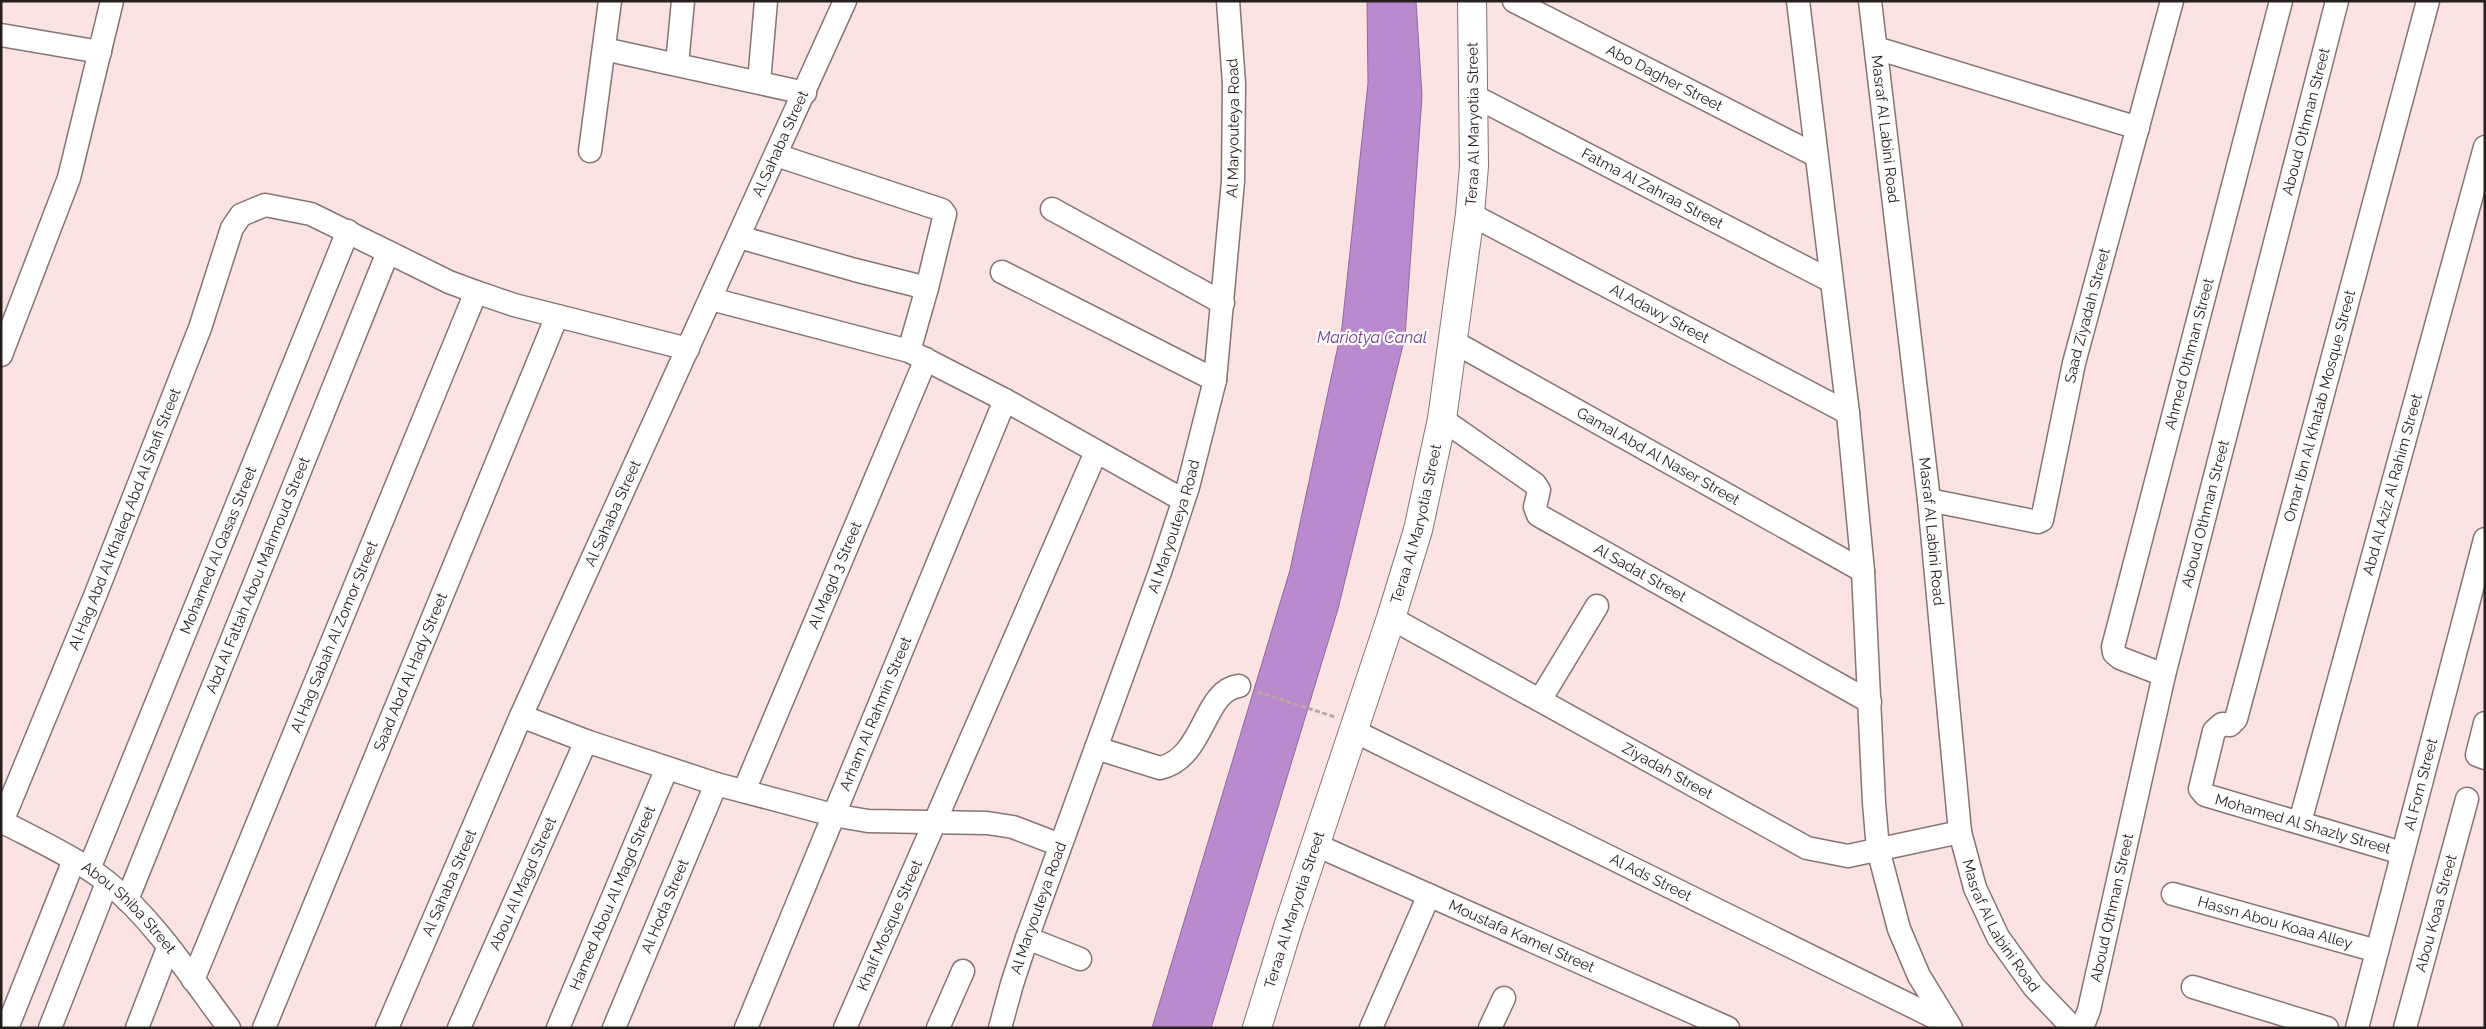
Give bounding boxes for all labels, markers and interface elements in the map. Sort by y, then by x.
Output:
street label: Abo Dagher Street [1603,41,1726,115]
street label: Teraa Al Maryotia Street [1462,42,1483,207]
street label: Aboud Othman Street [2278,46,2334,197]
street label: Masraf Al Labini Road [1867,54,1903,204]
street label: Al Maryouteya Road [1223,58,1243,198]
street label: Al Sahaba Street [749,88,812,200]
street label: Fatma Al Zahraa Street [1578,144,1726,233]
street label: Saad Ziyadah Street [2061,246,2114,385]
street label: Ahmed Othman Street [2161,276,2218,432]
street label: Al Adawy Street [1607,280,1712,347]
street label: Omar Ibn Al Khatab Mosque Street [2280,288,2359,524]
water label: Mariotya Canal [1317,328,1427,347]
street label: Al Hag Abd Al Khaleq Abd Al Shafi Street [65,386,185,653]
street label: Abd Al Aziz Al Rahim Street [2359,392,2426,577]
street label: Gamal Abd Al Naser Street [1574,404,1743,509]
street label: Aboud Othman Street [2178,438,2233,590]
street label: Teraa Al Maryotia Street [1387,442,1445,606]
street label: Abd Al Fattah Abou Mahmoud Street [202,454,314,696]
street label: Masraf Al Labini Road [1915,456,1948,606]
street label: Al Sahaba Street [581,457,645,569]
street label: Al Maryouteya Road [1144,458,1204,596]
street label: Mohamed Al Qasas Street [176,464,260,637]
street label: Al Magd 3 Street [804,519,865,632]
street label: Al Hag Sabah Al Zomor Street [287,538,382,735]
street label: Al Sadat Street [1591,539,1689,606]
street label: Saad Abd Al Hady Street [370,590,451,754]
street label: Arham Al Rahmin Street [836,634,915,793]
street label: Al Forn Street [2400,736,2441,832]
street label: Ziyadah Street [1619,739,1716,803]
street label: Mohamed Al Shazly Street [2213,790,2393,858]
street label: Hamed Abou Al Magd Street [566,803,659,993]
street label: Abou Al Magd Street [486,814,560,953]
street label: Al Sahaba Street [418,827,480,939]
street label: Teraa Al Maryotia Street [1261,829,1328,991]
street label: Aboud Othman Street [2087,832,2137,984]
street label: Al Maryouteya Road [1007,839,1070,977]
street label: Al Ads Street [1607,850,1695,905]
street label: Abou Koaa Street [2412,852,2461,974]
street label: Al Hoda Street [637,856,693,956]
street label: Khalf Mosque Street [853,857,926,993]
street label: Masraf Al Labini Road [1959,857,2044,995]
street label: Abou Shiba Street [78,858,180,957]
street label: Hassn Abou Koaa Alley [2196,892,2354,953]
street label: Moustafa Kamel Street [1446,896,1597,977]

